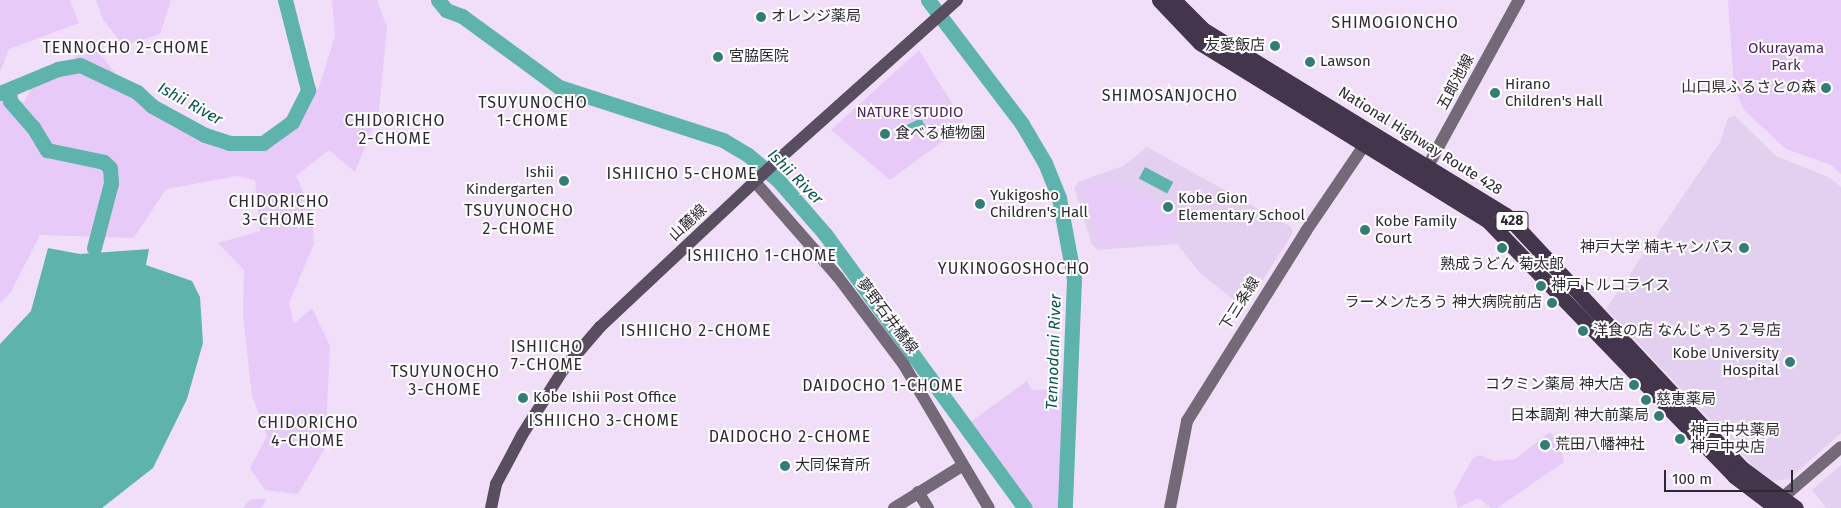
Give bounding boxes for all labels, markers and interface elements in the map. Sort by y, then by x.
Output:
place label: オレンジ薬局 [771,8,861,26]
marker: オレンジ薬局 [755,11,767,23]
district label: SHIMOGIONCHO [1330,13,1460,33]
place label: 友愛飯店 [1205,37,1265,55]
district label: TENNOCHO 2-CHOME [40,38,212,58]
park label: Okurayama Park [1748,39,1824,74]
marker: 友愛飯店 [1269,40,1281,52]
place label: 宮脇医院 [729,48,789,66]
marker: 宮脇医院 [711,50,725,64]
street label: 五郎池線 [1434,51,1478,113]
place label: Lawson [1320,53,1371,71]
marker: Lawson [1304,56,1316,68]
place label: Hirano Children's Hall [1505,75,1603,110]
water label: Ishii River [154,79,226,129]
place label: 山口県ふるさとの森 [1681,79,1816,97]
marker: 山口県ふるさとの森 [1820,82,1832,94]
street label: National Highway Route 428 [1335,83,1505,199]
district label: SHIMOSANJOCHO [1100,86,1240,106]
marker: Hirano Children's Hall [1489,87,1501,99]
district label: TSUYUNOCHO 1-CHOME [477,93,589,131]
park label: NATURE STUDIO [857,104,963,122]
district label: CHIDORICHO 2-CHOME [343,111,447,149]
place label: 食べる植物園 [895,125,985,143]
marker: 食べる植物園 [879,128,891,140]
water label: Ishii River [763,145,827,209]
place label: Ishii Kindergarten [466,163,554,198]
district label: ISHIICHO 5-CHOME [604,164,760,184]
marker: Ishii Kindergarten [558,175,570,187]
place label: Yukigosho Children's Hall [990,186,1088,221]
place label: Kobe Gion Elementary School [1178,189,1305,224]
district label: CHIDORICHO 3-CHOME [227,192,331,230]
marker: Yukigosho Children's Hall [974,198,986,210]
district label: TSUYUNOCHO 2-CHOME [463,201,575,239]
street label: 山麓線 [665,201,711,245]
marker: Kobe Gion Elementary School [1162,201,1174,213]
road number: 428 [1494,210,1530,232]
place label: Kobe Family Court [1375,212,1457,247]
marker: Kobe Family Court [1359,224,1371,236]
place label: 神戸大学 楠キャンパス [1580,239,1734,257]
marker: 熟成うどん 菊太郎 [1496,242,1508,254]
marker: 神戸大学 楠キャンパス [1738,242,1750,254]
district label: ISHIICHO 1-CHOME [685,246,839,266]
place label: 熟成うどん 菊太郎 [1440,256,1564,274]
district label: YUKINOGOSHOCHO [936,259,1092,279]
street label: 下三条線 [1216,274,1264,334]
street label: 夢野石井橋線 [853,275,921,357]
place label: 神戸トルコライス [1551,277,1671,295]
marker: 神戸トルコライス [1535,280,1547,292]
water label: Tennodani River [1042,294,1066,410]
place label: ラーメンたろう 神大病院前店 [1343,294,1542,312]
marker: ラーメンたろう 神大病院前店 [1546,297,1558,309]
district label: ISHIICHO 2-CHOME [618,321,774,341]
place label: 洋食の店 なんじゃろ ２号店 [1593,322,1781,340]
marker: 洋食の店 なんじゃろ ２号店 [1577,325,1589,337]
district label: ISHIICHO 7-CHOME [510,337,584,375]
place label: Kobe University Hospital [1673,344,1779,379]
marker: Kobe University Hospital [1783,355,1797,369]
district label: TSUYUNOCHO 3-CHOME [389,362,501,400]
district label: DAIDOCHO 1-CHOME [800,376,966,396]
place label: コクミン薬局 神大店 [1485,376,1624,394]
marker: コクミン薬局 神大店 [1628,379,1640,391]
place label: Kobe Ishii Post Office [533,389,677,407]
place label: 慈恵薬局 [1656,391,1716,409]
marker: Kobe Ishii Post Office [517,392,529,404]
marker: 慈恵薬局 [1640,394,1652,406]
place label: 日本調剤 神大前薬局 [1510,407,1649,425]
marker: 日本調剤 神大前薬局 [1653,410,1665,422]
district label: ISHIICHO 3-CHOME [526,411,682,431]
district label: CHIDORICHO 4-CHOME [256,413,360,451]
place label: 神戸中央薬局 神戸中央店 [1690,421,1780,456]
district label: DAIDOCHO 2-CHOME [707,427,873,447]
marker: 神戸中央薬局 神戸中央店 [1674,433,1686,445]
place label: 荒田八幡神社 [1555,436,1645,454]
marker: 荒田八幡神社 [1539,439,1551,451]
place label: 大同保育所 [795,457,870,475]
marker: 大同保育所 [779,460,791,472]
scale bar [1666,460,1795,492]
text: 100 m [1672,470,1712,488]

